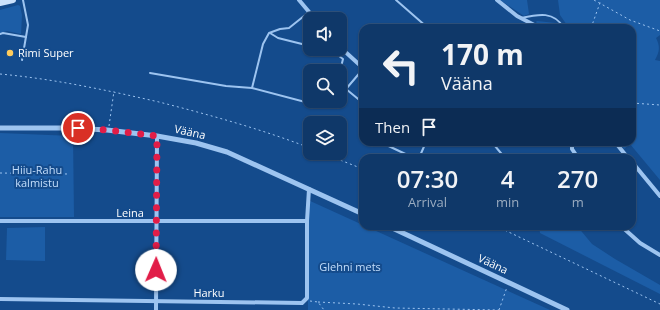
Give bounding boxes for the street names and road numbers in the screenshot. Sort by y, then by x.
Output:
street label: Vääna [173,121,207,142]
street label: Leina [116,205,144,220]
street label: Vääna [476,250,511,277]
street label: Harku [193,285,225,300]

